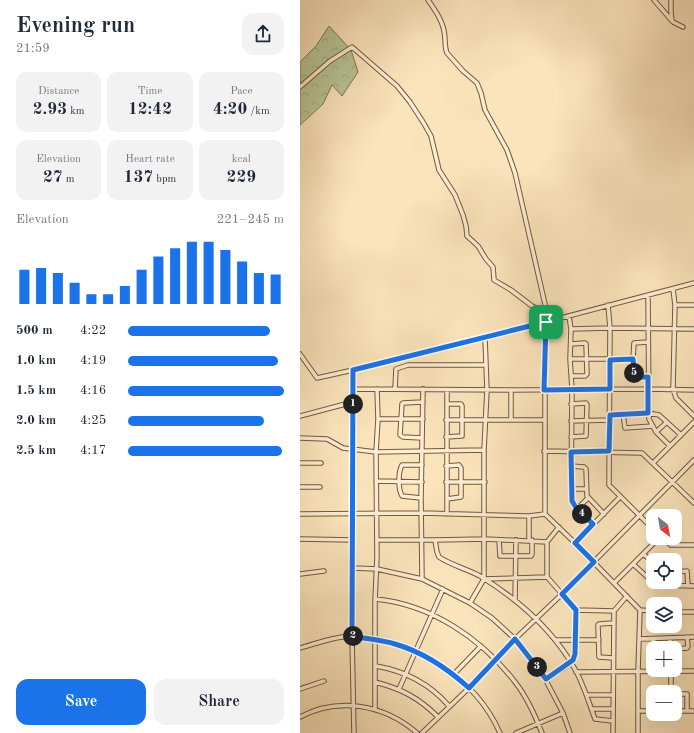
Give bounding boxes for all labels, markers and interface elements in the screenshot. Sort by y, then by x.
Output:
button: share [242,13,284,55]
text: Evening run [16,15,135,37]
text: 21:59 [16,42,50,55]
text: Distance [38,86,79,97]
text: Time [138,86,162,97]
text: Pace [230,86,252,97]
text: 2.93 [33,101,67,118]
text: 12:42 [128,101,172,118]
text: 4:20 [213,101,247,118]
text: km [67,106,85,117]
text: /km [247,106,270,117]
text: Elevation [36,154,81,165]
text: Heart rate [125,154,175,165]
text: kcal [232,154,251,165]
text: 27 [43,169,63,186]
text: 137 [124,169,153,186]
text: 229 [227,169,256,186]
text: m [63,174,74,185]
text: bpm [153,174,176,185]
text: Elevation [16,213,69,226]
text: 221–245 m [217,213,284,226]
pin [529,305,563,339]
icon: arrive [535,311,557,333]
text: 500 m [16,324,53,337]
text: 4:22 [80,324,106,337]
text: 1.0 km [16,354,56,367]
text: 4:19 [80,354,106,367]
pin: 5 [624,363,644,383]
text: 5 [631,367,637,378]
text: 1.5 km [16,384,56,397]
text: 4:16 [80,384,106,397]
pin: 1 [343,394,363,414]
text: 1 [350,398,356,409]
text: 2.0 km [16,414,56,427]
text: 4:25 [80,414,106,427]
text: 2.5 km [16,444,56,457]
text: 4:17 [80,444,106,457]
pin: 4 [572,504,592,524]
text: 4 [579,508,585,519]
north arrow [646,509,682,545]
map controls [646,509,682,721]
button: locate [646,553,682,589]
button: layers [646,597,682,633]
pin: 2 [343,626,363,646]
text: 2 [350,630,356,641]
button: + [646,641,682,677]
pin: 3 [527,657,547,677]
text: 3 [534,661,540,672]
button: Save [16,679,146,725]
button: Share [154,679,284,725]
button: − [646,685,682,721]

